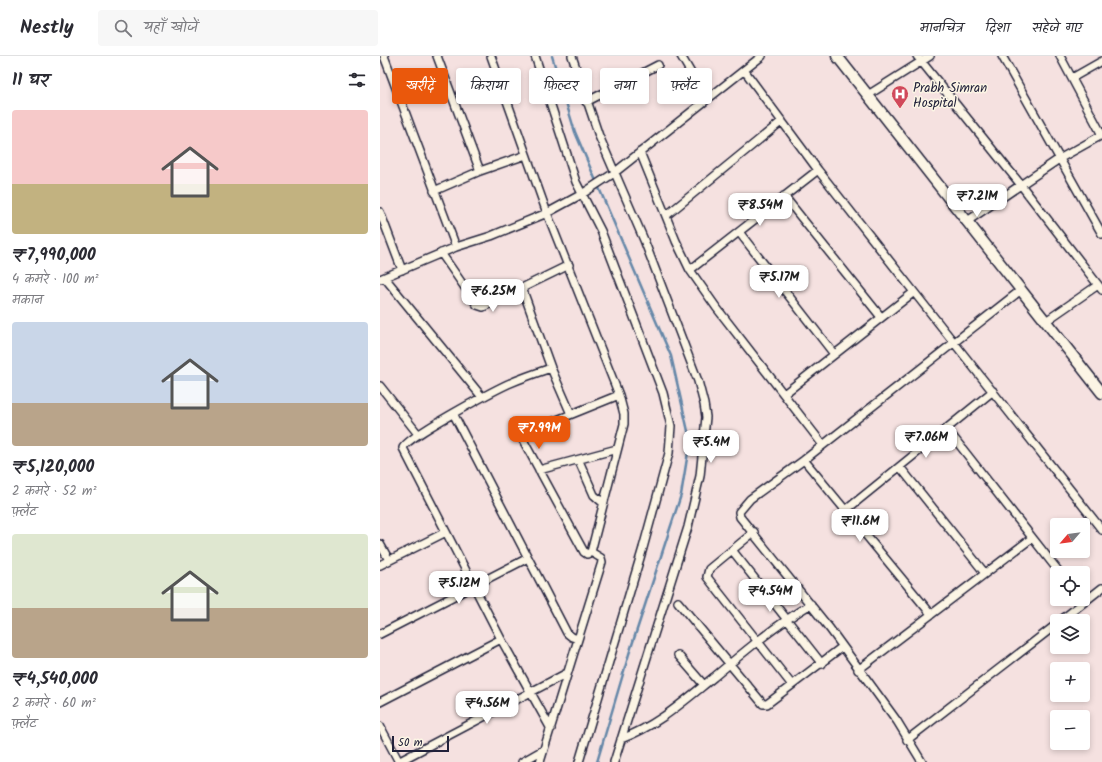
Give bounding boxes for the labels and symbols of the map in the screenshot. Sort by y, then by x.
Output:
place label: Prabh Simran Hospital [913,78,987,114]
hospital icon: Prabh Simran Hospital [890,84,910,109]
pin: ₹7.21M [944,184,1010,218]
pin: ₹8.54M [727,193,793,227]
pin: ₹5.17M [746,265,812,299]
pin: ₹6.25M [460,279,526,313]
pin: ₹7.99M [506,416,572,450]
pin: ₹7.06M [893,425,959,459]
pin: ₹5.4M [683,430,739,464]
pin: ₹11.6M [827,509,893,543]
north arrow [1050,518,1090,558]
pin: ₹5.12M [426,571,492,605]
pin: ₹4.54M [737,579,803,613]
pin: ₹4.56M [454,691,520,725]
scale bar [392,734,449,753]

